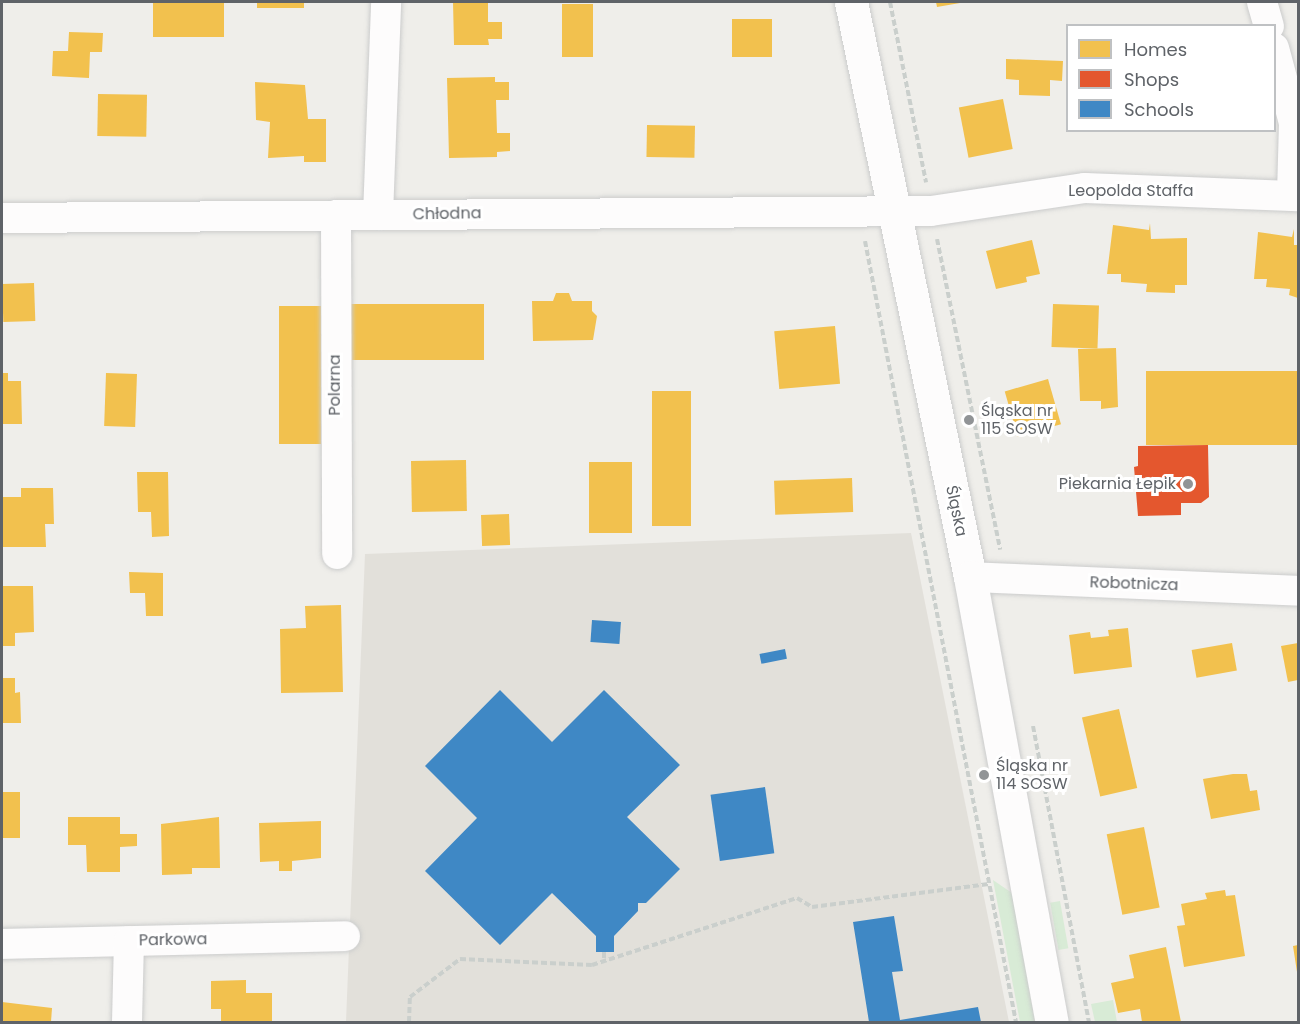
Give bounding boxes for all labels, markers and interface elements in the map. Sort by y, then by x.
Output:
legend [1066,24,1276,132]
text: Homes [1124,37,1187,62]
text: Shops [1124,67,1179,92]
text: Schools [1124,97,1194,122]
street label: Leopolda Staffa [1068,181,1194,201]
street label: Chłodna [412,204,482,224]
street label: Polarna [325,354,345,416]
place label: Śląska nr 115 SOSW [981,401,1053,439]
marker: Śląska nr 115 SOSW [962,413,976,427]
place label: Piekarnia Łepik [1059,474,1176,494]
marker: Piekarnia Łepik [1181,477,1195,491]
street label: Śląska [941,484,971,538]
street label: Robotnicza [1089,573,1179,595]
place label: Śląska nr 114 SOSW [996,756,1068,794]
marker: Śląska nr 114 SOSW [977,768,991,782]
street label: Parkowa [139,930,207,950]

